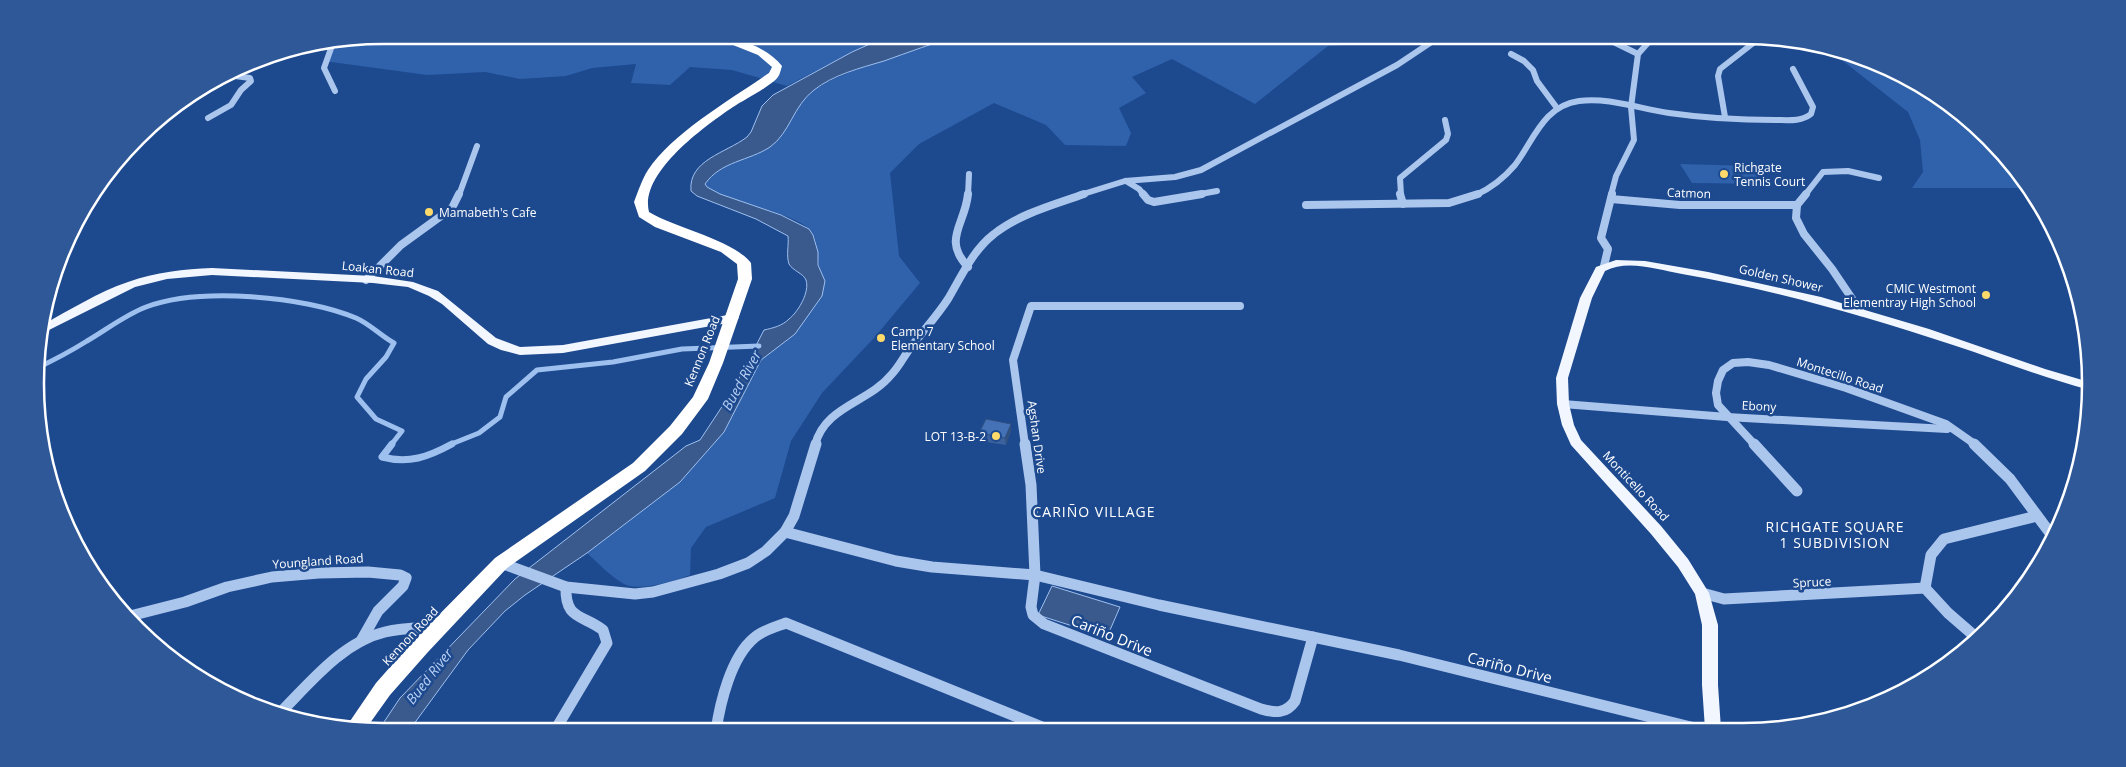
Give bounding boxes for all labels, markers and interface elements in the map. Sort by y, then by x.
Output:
place label: Richgate Tennis Court [1734,159,1805,190]
marker: Richgate Tennis Court [1718,168,1730,180]
street label: Catmon [1667,184,1711,202]
place label: Mamabeth's Cafe [439,204,537,221]
marker: Mamabeth's Cafe [423,206,435,218]
street label: Loakan Road [341,257,415,281]
street label: Golden Shower [1737,260,1825,296]
place label: CMIC Westmont Elementray High School [1843,280,1976,311]
marker: CMIC Westmont Elementray High School [1980,289,1992,301]
street label: Kennon Road [680,313,724,389]
place label: Camp 7 Elementary School [891,323,995,354]
marker: Camp 7 Elementary School [875,332,887,344]
water label: Bued River [717,346,765,413]
street label: Montecillo Road [1794,353,1886,397]
street label: Ebony [1741,397,1778,415]
street label: Agshan Drive [1023,399,1051,475]
place label: LOT 13-B-2 [925,428,986,445]
marker: LOT 13-B-2 [990,430,1002,442]
street label: Monticello Road [1599,447,1673,525]
district label: CARIÑO VILLAGE [1033,502,1155,521]
district label: RICHGATE SQUARE 1 SUBDIVISION [1766,517,1904,552]
street label: Youngland Road [272,549,364,573]
street label: Spruce [1792,572,1832,592]
street label: Kennon Road [378,603,442,669]
street label: Cariño Drive [1068,610,1156,660]
water label: Bued River [401,644,457,708]
street label: Cariño Drive [1466,647,1554,687]

